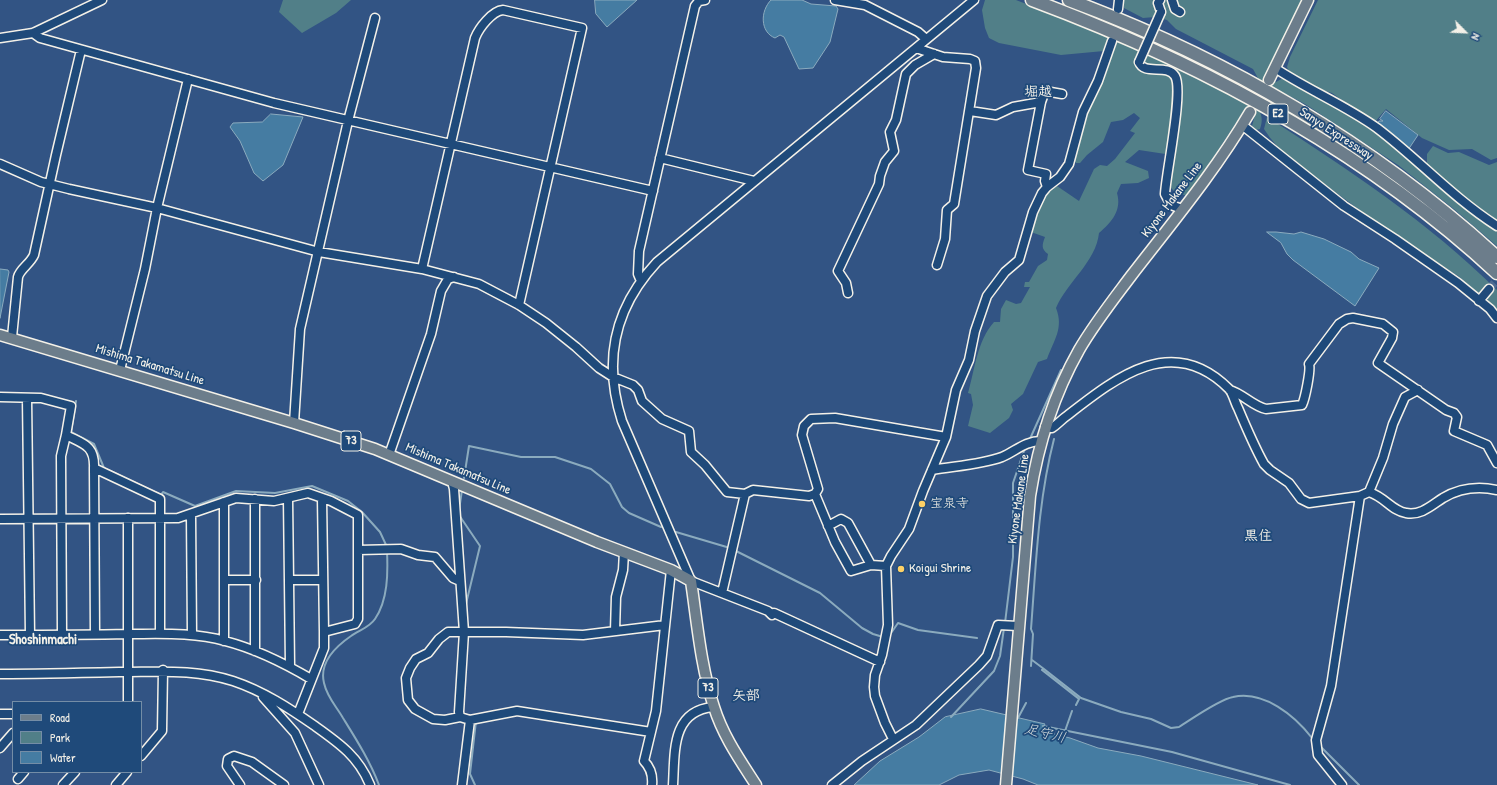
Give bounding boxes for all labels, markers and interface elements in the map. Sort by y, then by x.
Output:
north arrow [1445,12,1485,52]
text: N [1468,31,1484,42]
district label: 堀越 [1024,84,1052,100]
road number: E2 [1268,104,1288,124]
street label: Sanyo Expressway [1296,104,1376,164]
street label: Kiyone Makane Line [1138,159,1206,241]
street label: Mishima Takamatsu Line [94,341,206,389]
road number: 73 [341,431,361,451]
street label: Mishima Takamatsu Line [403,440,513,498]
street label: Kiyone Makane Line [1005,453,1033,545]
place label: 宝泉寺 [930,496,969,512]
marker: 宝泉寺 [917,499,927,509]
district label: 黒住 [1244,528,1272,544]
place label: Koigui Shrine [909,561,971,577]
marker: Koigui Shrine [896,564,906,574]
district label: Shoshinmachi [9,632,77,648]
road number: 73 [698,678,718,698]
district label: 矢部 [732,688,760,704]
legend [12,701,142,773]
text: Road [50,709,70,726]
water label: 足守川 [1023,721,1067,747]
text: Park [50,729,70,746]
text: Water [50,749,76,766]

